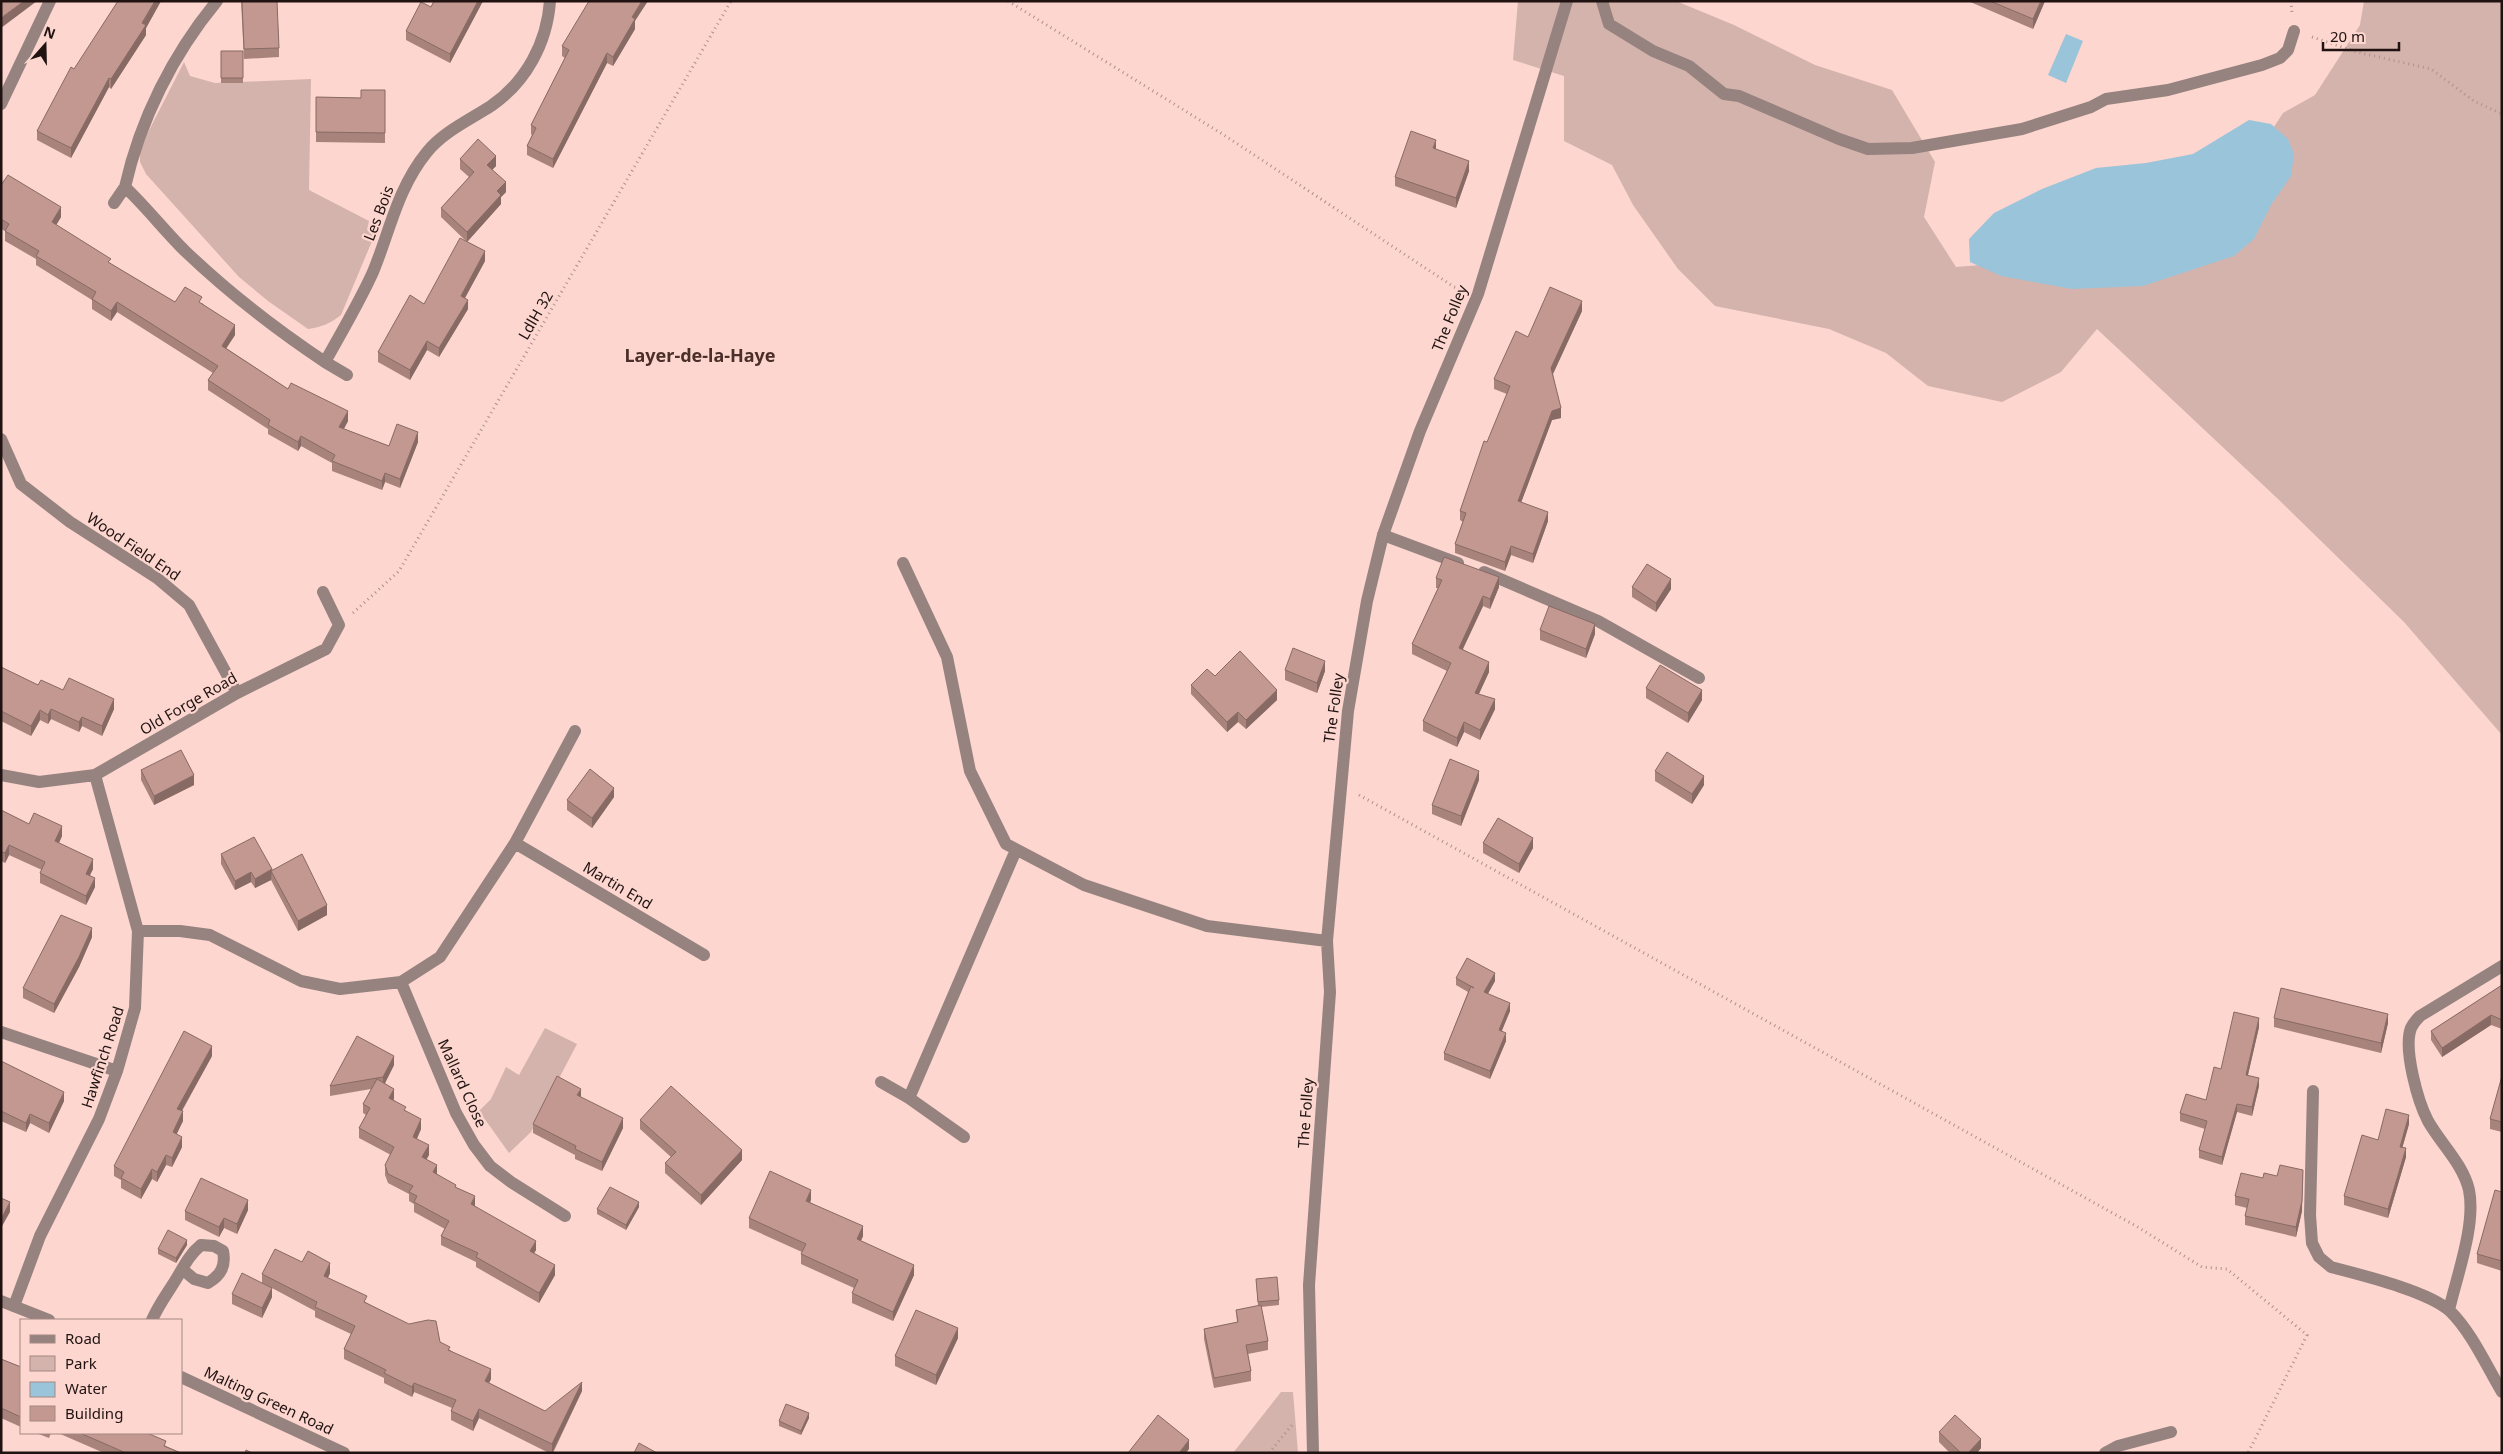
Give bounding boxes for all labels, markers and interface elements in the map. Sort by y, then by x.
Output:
north arrow [20,20,70,70]
scale bar [2323,20,2399,52]
text: N [41,21,58,43]
text: 20 m [2330,26,2365,46]
street label: Les Bois [358,183,398,243]
street label: The Folley [1427,281,1472,354]
street label: LdlH 32 [513,287,557,343]
district label: Layer-de-la-Haye [624,343,776,367]
street label: Wood Field End [83,507,185,585]
street label: Old Forge Road [136,667,240,739]
street label: The Folley [1318,671,1348,744]
street label: Martin End [580,856,656,914]
street label: Hawfinch Road [76,1003,128,1111]
street label: Mallard Close [434,1036,492,1130]
street label: The Folley [1293,1077,1317,1149]
legend [20,1319,182,1434]
text: Road [65,1328,101,1348]
text: Park [65,1353,97,1373]
street label: Malting Green Road [201,1361,337,1439]
text: Water [65,1378,107,1398]
text: Building [65,1403,123,1423]

